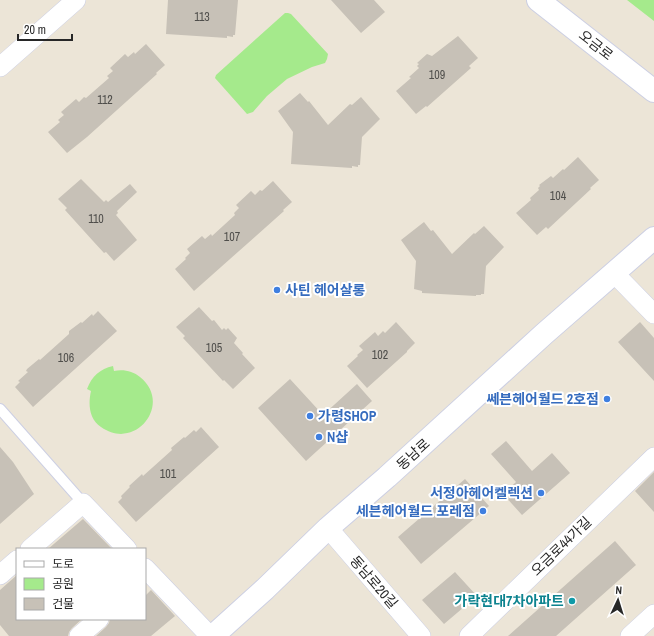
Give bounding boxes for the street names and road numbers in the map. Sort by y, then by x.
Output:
street label: 오금로 [575,26,617,64]
street label: 동남로 [393,434,433,474]
street label: 오금로44가길 [527,513,595,579]
street label: 동남로20길 [346,552,402,612]

